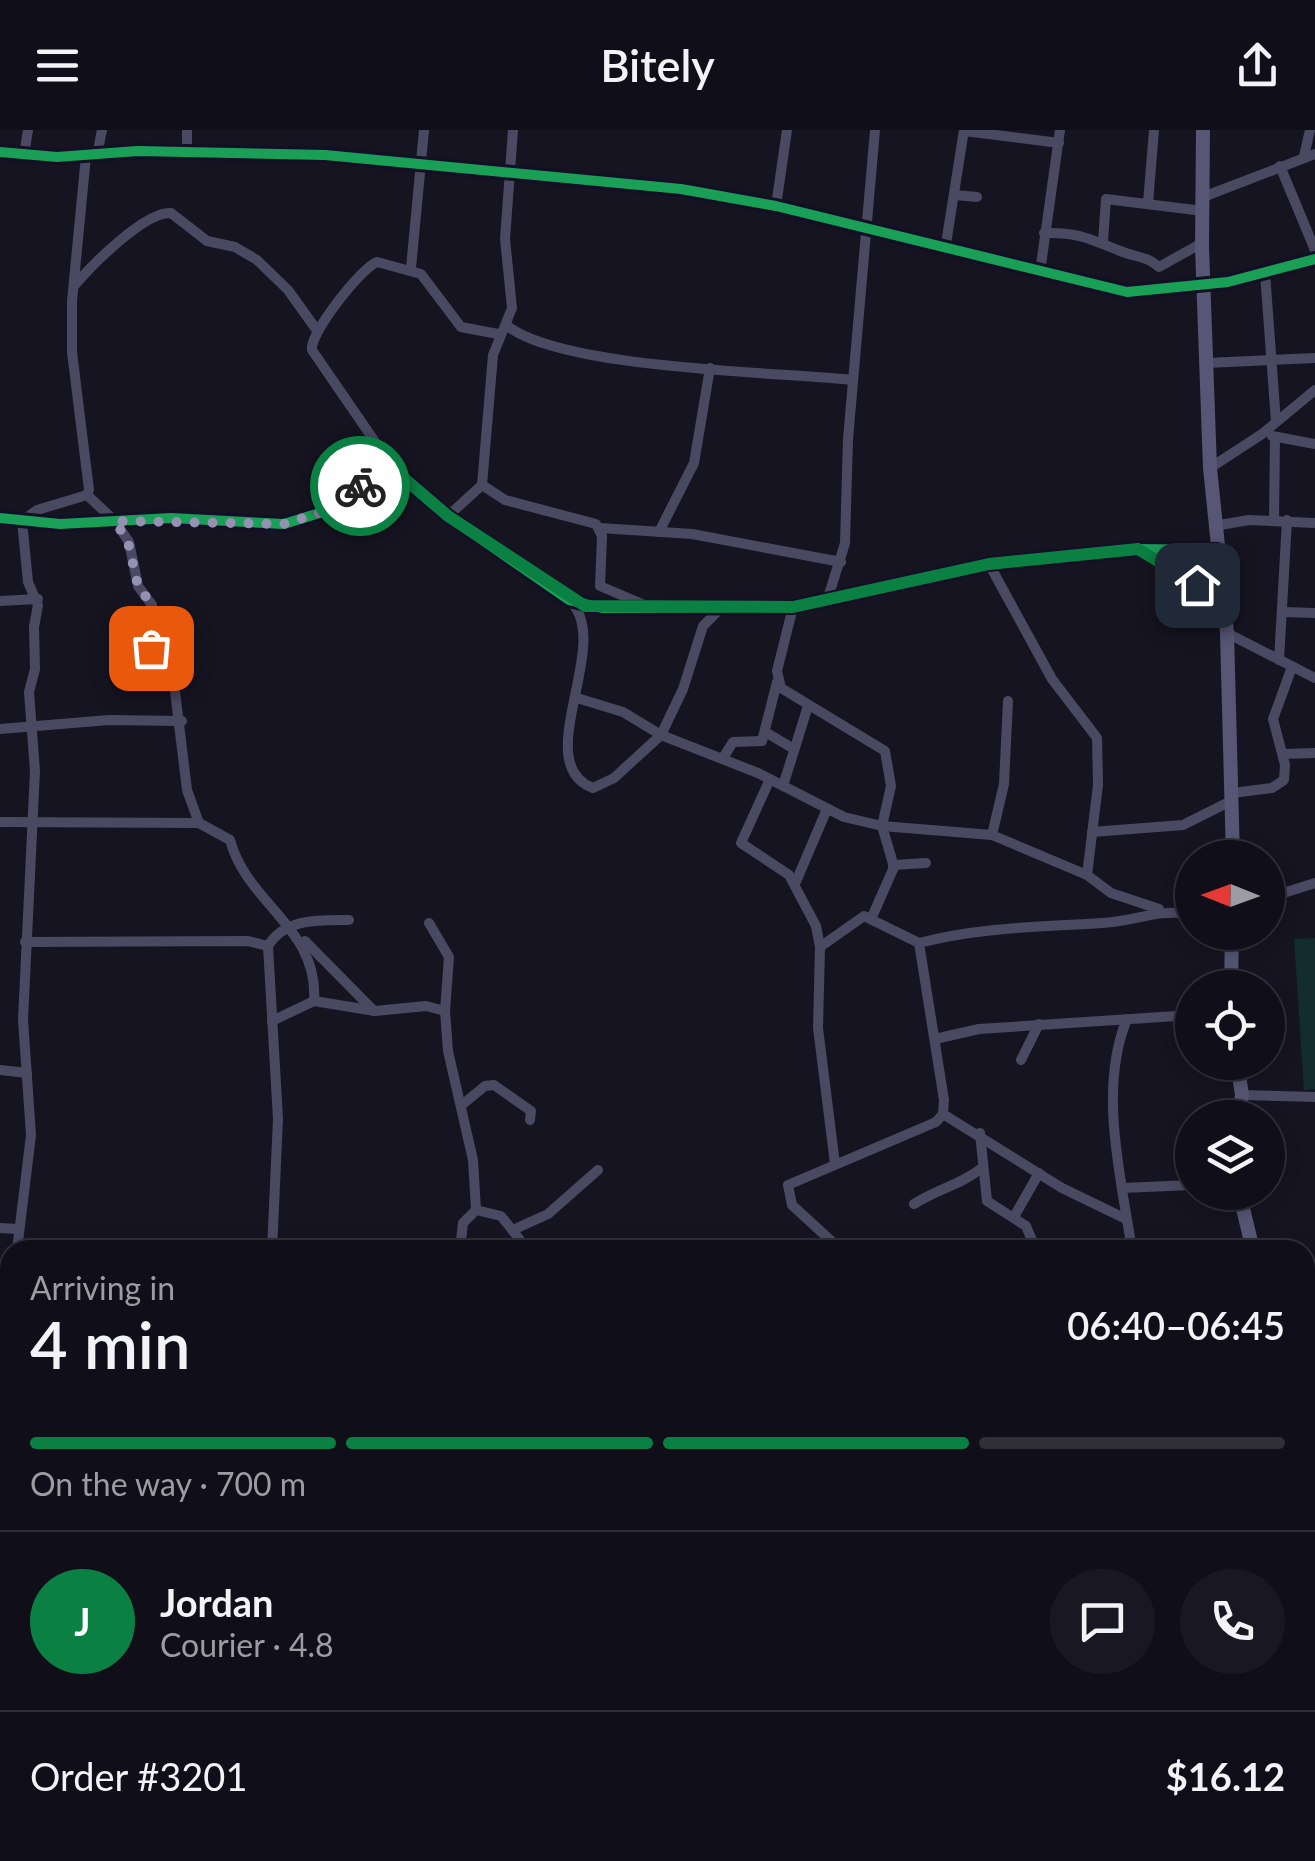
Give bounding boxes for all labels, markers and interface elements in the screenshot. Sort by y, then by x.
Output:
icon: menu [30,38,85,93]
text: Bitely [600,38,715,92]
icon: share [1230,38,1285,93]
courier [310,436,410,536]
icon: bike [333,459,388,514]
pin [1155,543,1240,628]
icon: home [1170,558,1225,613]
pin [109,606,194,691]
icon: bag [124,621,179,676]
north arrow [1175,840,1285,950]
map controls [1175,840,1285,1210]
button: locate [1175,970,1285,1080]
button: layers [1175,1100,1285,1210]
text: Arriving in [30,1268,175,1307]
text: 06:40–06:45 [1067,1302,1285,1348]
text: 4 min [30,1305,190,1383]
text: On the way · 700 m [30,1464,306,1503]
button: chat [1050,1569,1155,1674]
button: phone [1180,1569,1285,1674]
text: Jordan [160,1579,273,1625]
text: J [74,1598,91,1644]
text: Courier · 4.8 [160,1625,334,1664]
text: Order #3201 [30,1753,247,1799]
text: $16.12 [1166,1753,1285,1799]

